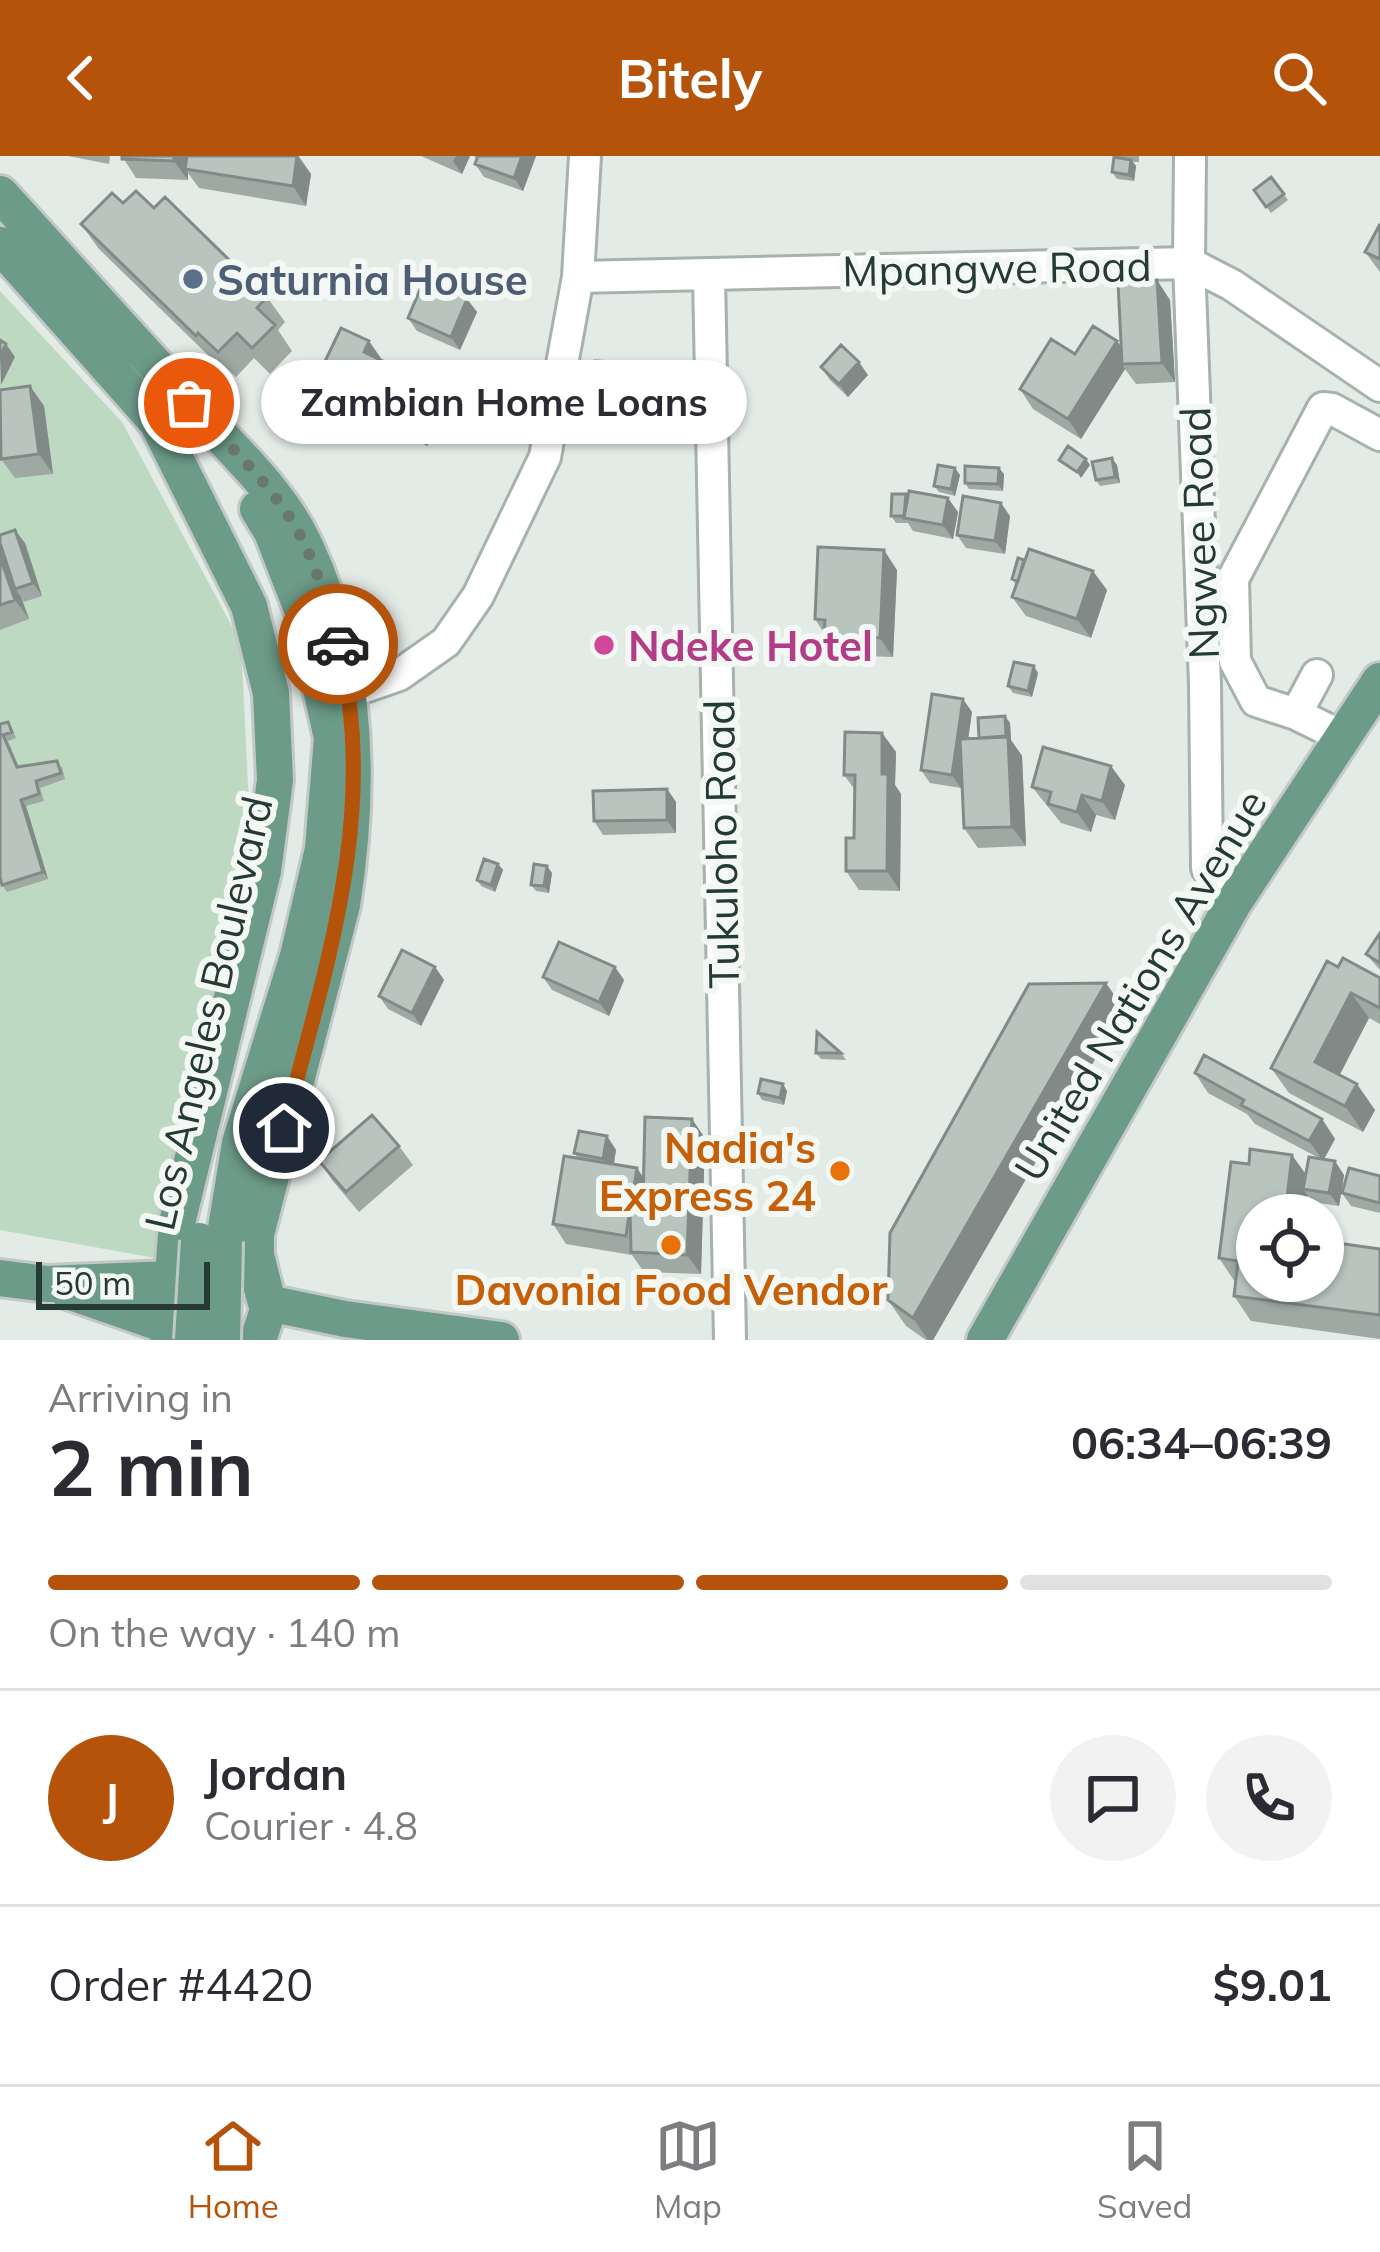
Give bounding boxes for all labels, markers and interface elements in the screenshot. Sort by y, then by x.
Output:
text: Bitely [618,44,762,112]
icon: back [48,45,114,111]
icon: search [1266,45,1332,111]
street label: Mpangwe Road [842,239,1152,297]
place label: Saturnia House [217,253,528,306]
marker: Saturnia House [180,266,206,292]
pin [138,352,240,454]
callout: Zambian Home Loans [261,361,747,445]
icon: bag [156,370,222,436]
text: Zambian Home Loans [300,377,708,426]
street label: Ngwee Road [1168,406,1230,660]
courier [278,584,398,704]
icon: car [305,611,371,677]
place label: Ndeke Hotel [628,619,873,672]
marker: Ndeke Hotel [591,632,617,658]
street label: Tukuloho Road [692,699,750,989]
street label: United Nations Avenue [1002,780,1278,1190]
street label: Los Angeles Boulevard [132,791,284,1235]
pin [233,1077,335,1179]
icon: home [251,1095,317,1161]
place label: Nadia's Express 24 [599,1121,816,1222]
marker: Nadia's Express 24 [827,1158,853,1184]
map controls [1236,1194,1344,1302]
button: locate [1236,1194,1344,1302]
marker: Davonia Food Vendor [658,1232,684,1258]
scale bar [36,1256,210,1309]
text: 50 m [54,1262,131,1303]
place label: Davonia Food Vendor [455,1263,888,1316]
text: Arriving in [48,1373,233,1422]
text: 06:34–06:39 [1071,1414,1332,1470]
text: 2 min [48,1418,254,1516]
text: On the way · 140 m [48,1608,400,1657]
button: chat [1050,1735,1176,1861]
button: phone [1206,1735,1332,1861]
text: Jordan [204,1745,347,1801]
text: J [103,1770,119,1826]
text: Courier · 4.8 [204,1801,418,1850]
text: Order #4420 [48,1956,313,2012]
text: $9.01 [1213,1956,1332,2012]
tab: Home [188,2113,279,2226]
tab: Map [654,2113,722,2226]
tab: Saved [1097,2113,1192,2226]

